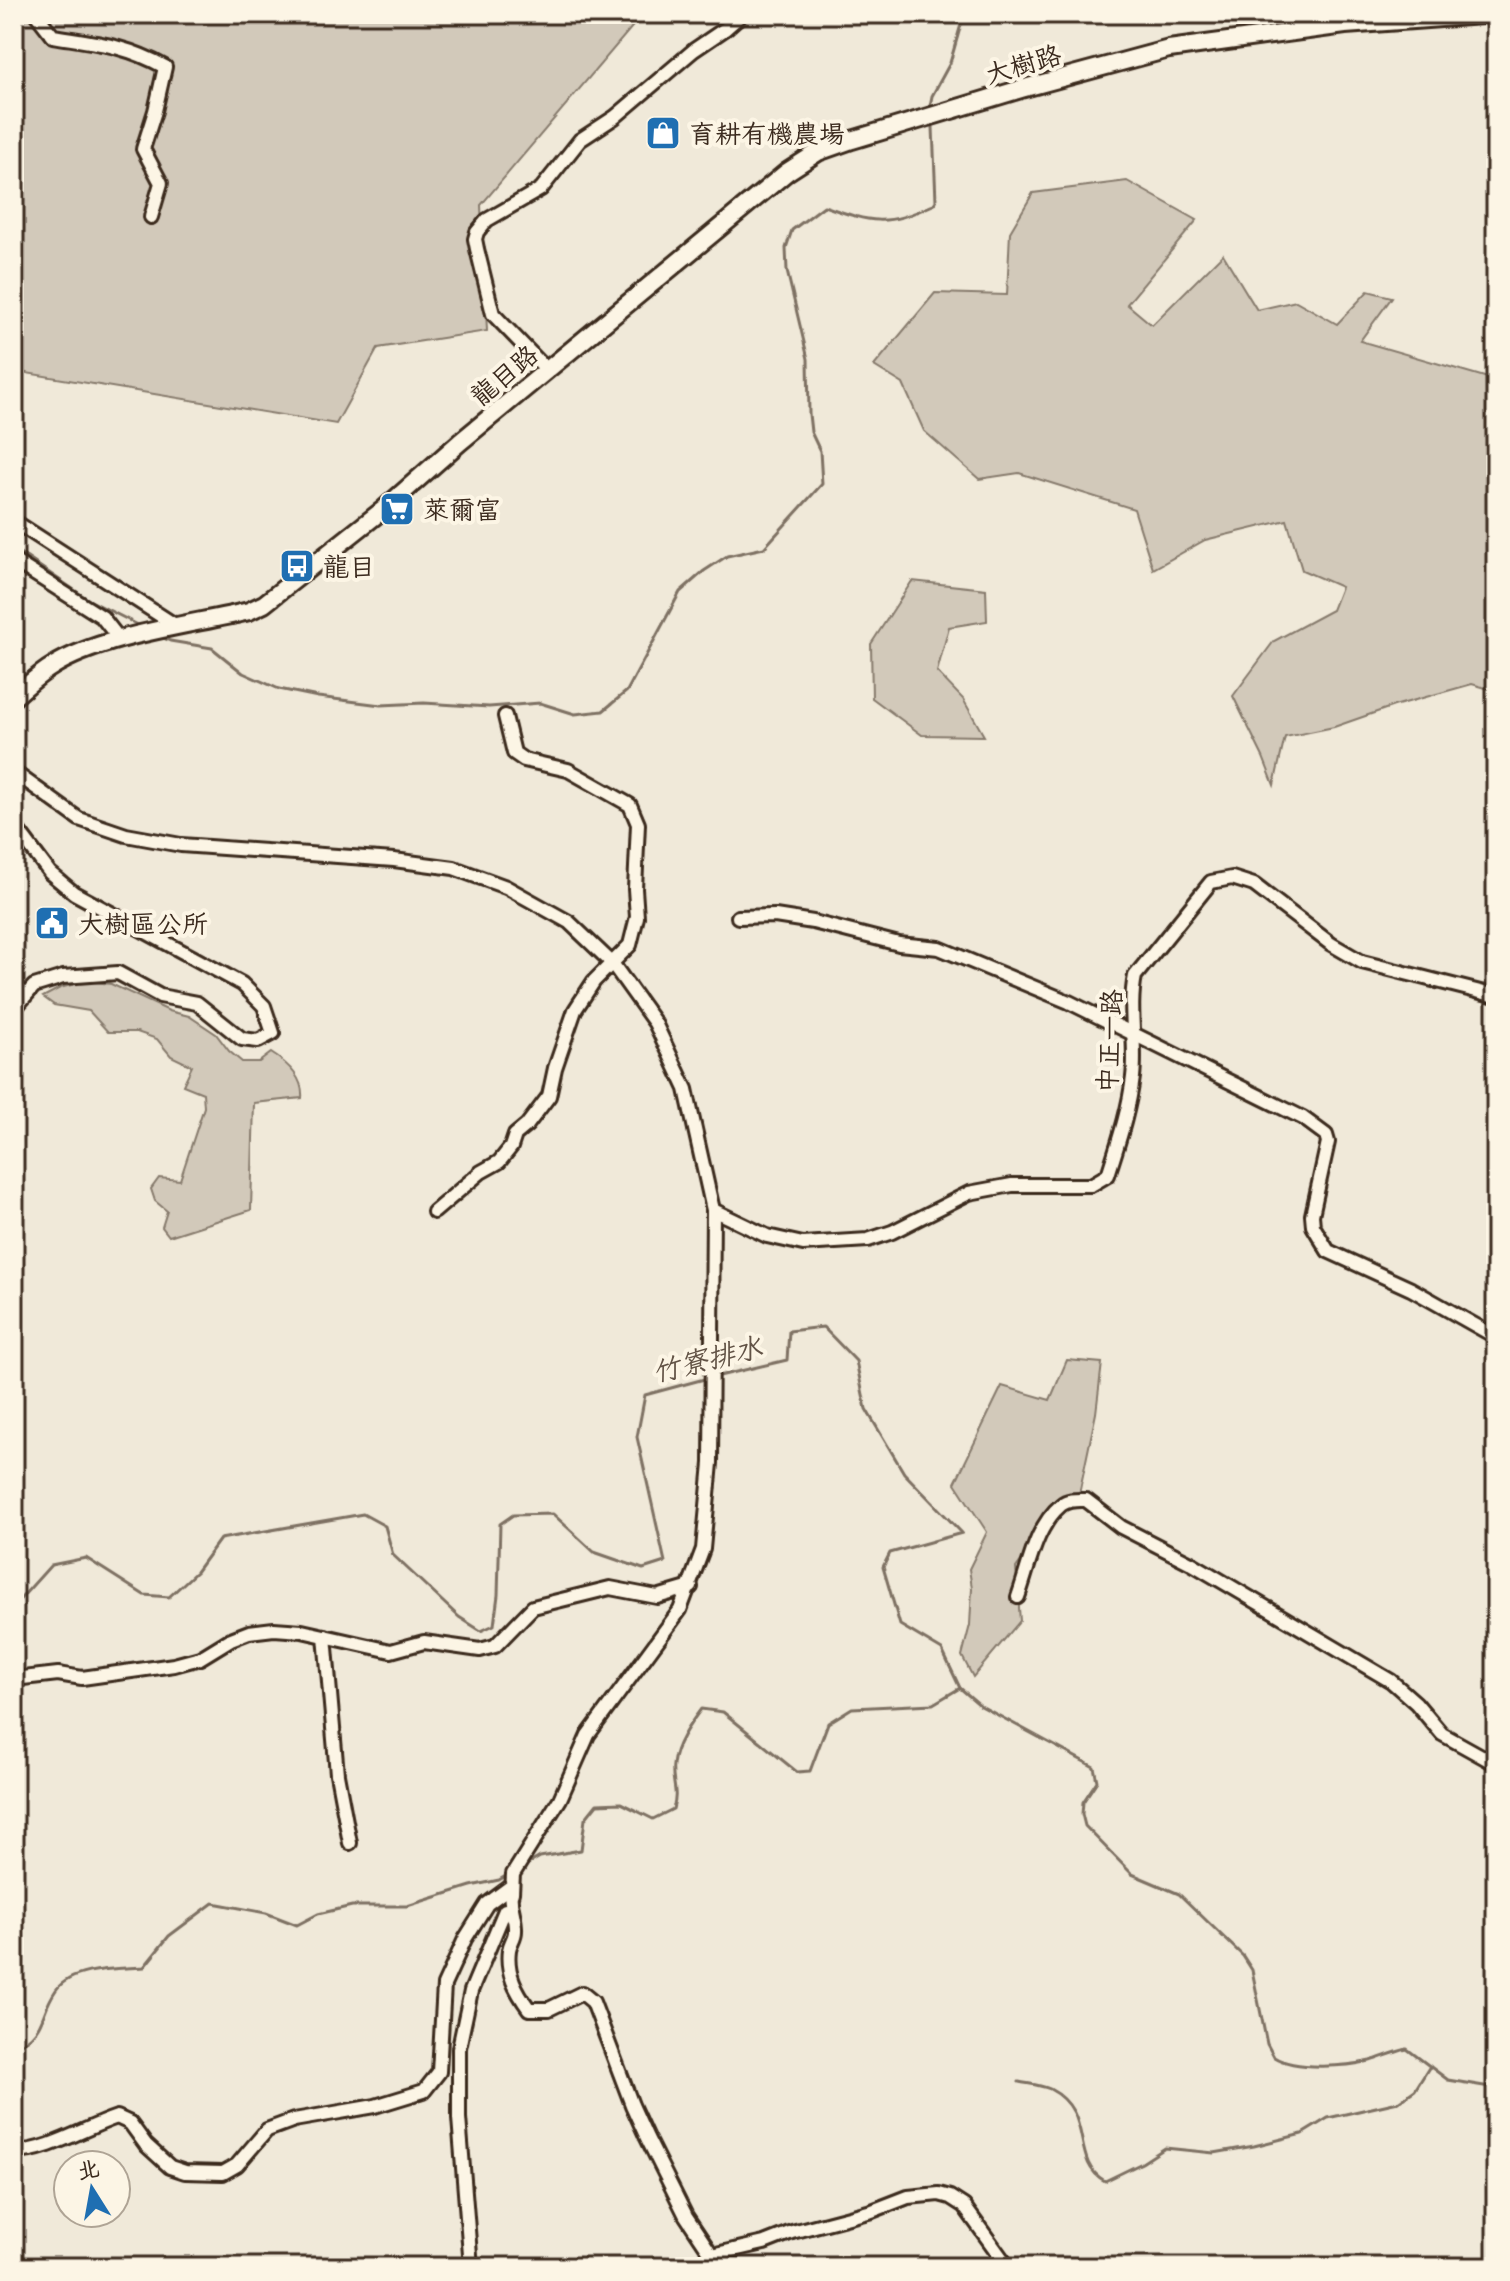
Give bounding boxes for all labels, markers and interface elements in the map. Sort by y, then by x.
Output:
street label: 大樹路 [981,36,1065,92]
shop icon: 育耕有機農場 [644,114,682,152]
place label: 育耕有機農場 [689,116,845,151]
street label: 龍目路 [463,337,545,413]
supermarket icon: 萊爾富 [378,490,416,528]
place label: 萊爾富 [423,492,501,527]
bus stop icon: 龍目 [278,547,316,585]
place label: 龍目 [323,549,375,584]
public building icon: 大樹區公所 [33,904,71,942]
place label: 大樹區公所 [78,906,208,941]
street label: 中正一路 [1089,988,1129,1094]
water label: 竹寮排水 [648,1327,767,1391]
north arrow [52,2149,132,2229]
text: 北 [75,2153,102,2186]

